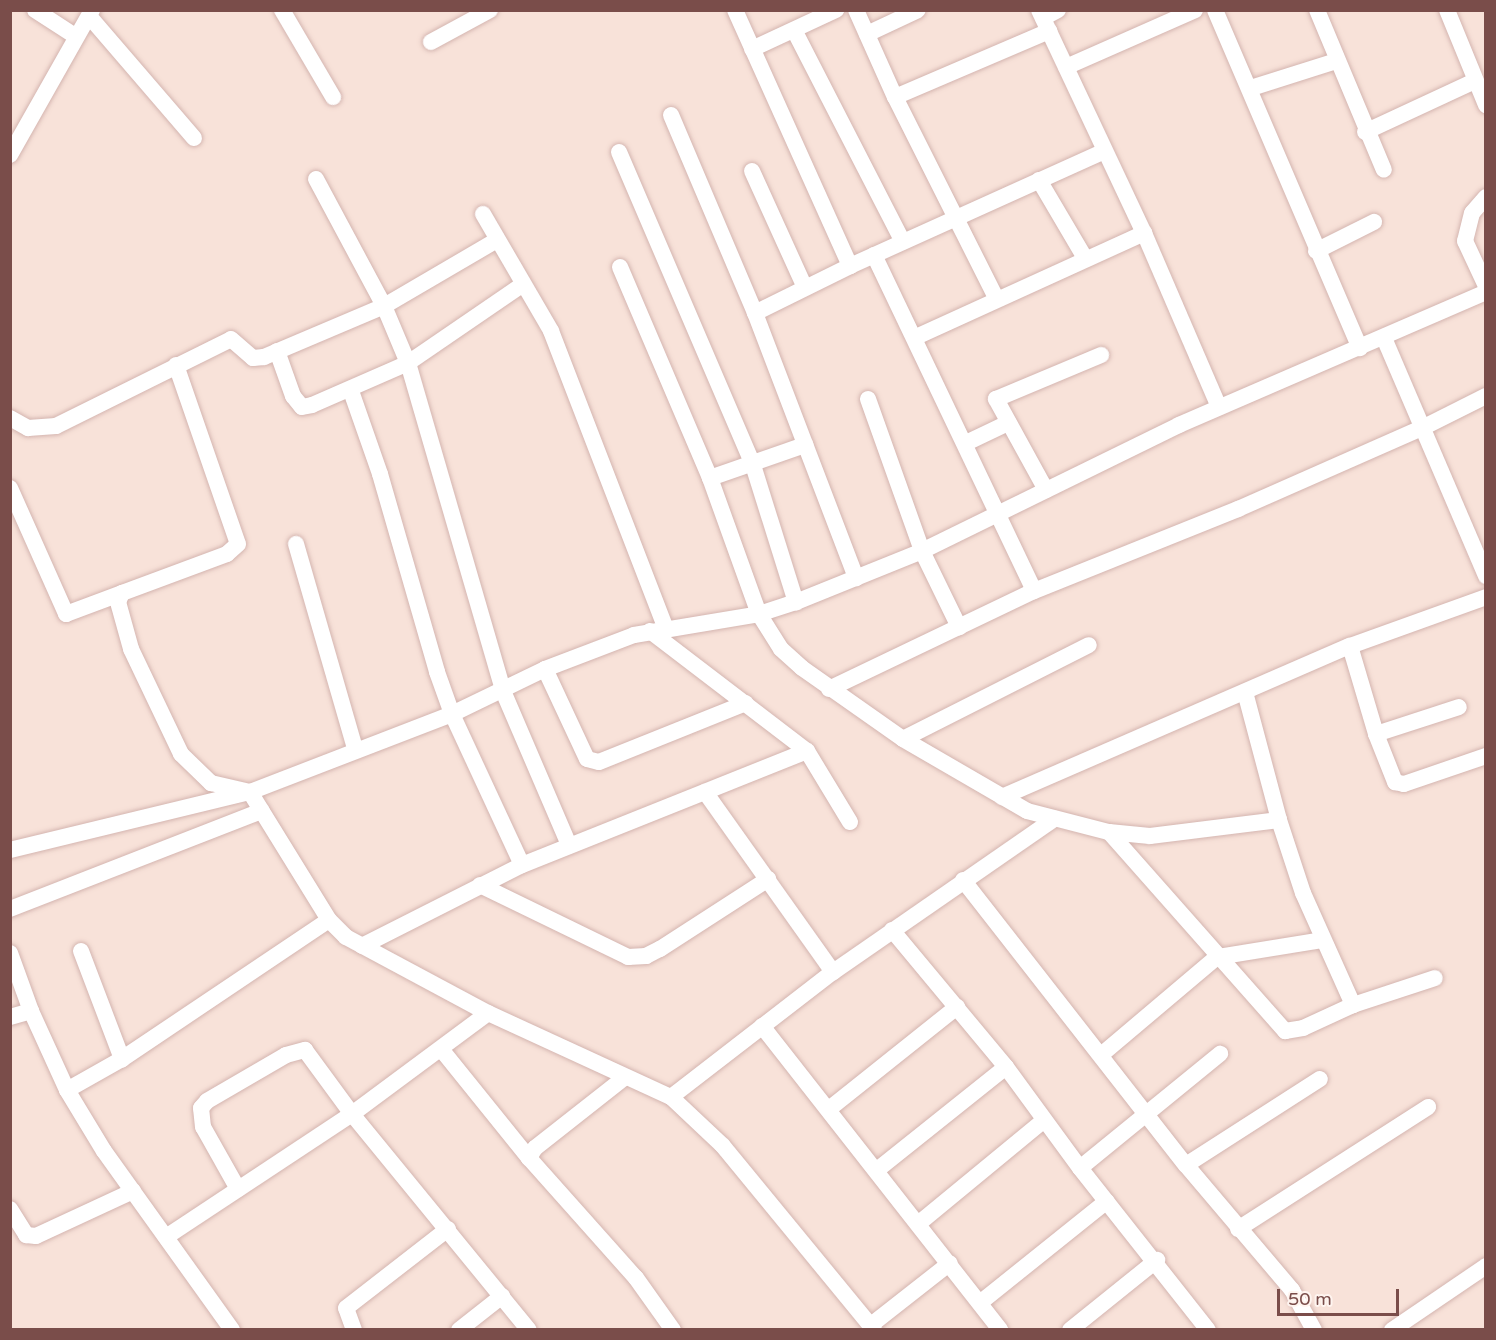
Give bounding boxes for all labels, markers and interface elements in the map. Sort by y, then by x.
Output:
scale bar [1280,1277,1402,1315]
text: 50 m [1288,1288,1332,1310]

